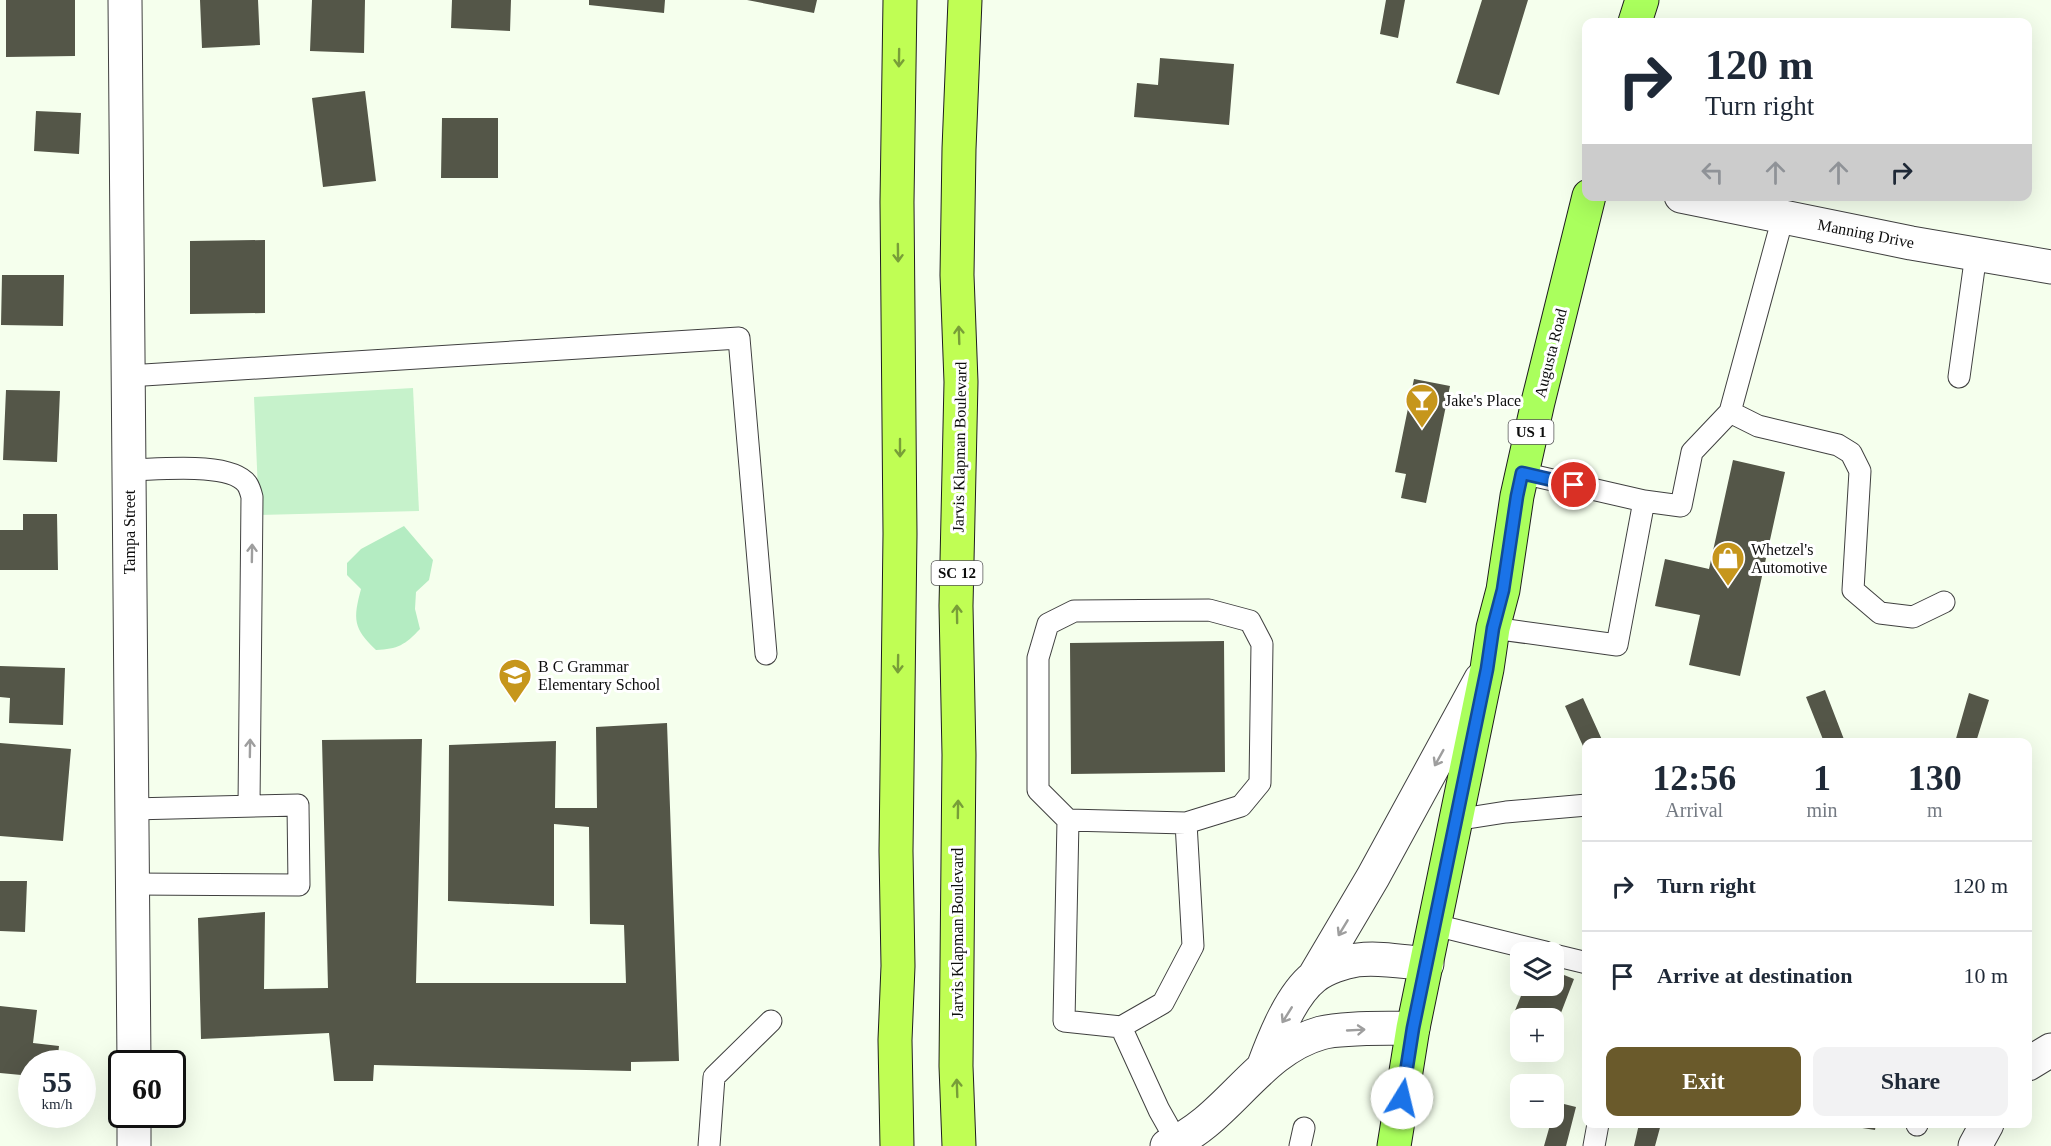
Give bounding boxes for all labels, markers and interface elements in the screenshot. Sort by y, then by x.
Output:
icon: right [1606,42,1684,120]
text: 120 m [1705,42,1814,88]
one-way arrow [893,48,905,68]
text: Turn right [1705,91,1814,121]
icon: left [1696,156,1729,189]
icon: ahead [1759,156,1792,189]
icon: ahead [1822,156,1855,189]
icon: right [1885,156,1918,189]
street label: Manning Drive [1816,216,1916,252]
one-way arrow [892,243,904,263]
street label: Augusta Road [1531,307,1571,400]
one-way arrow [954,325,965,345]
street label: Jarvis Klapman Boulevard [950,362,970,532]
bar icon: Jake's Place [1404,382,1440,429]
place label: Jake's Place [1445,392,1521,409]
road number: US 1 [1508,420,1553,444]
one-way arrow [894,438,906,458]
pin [1548,459,1599,510]
icon: arrive [1557,468,1590,501]
street label: Tampa Street [121,489,139,574]
shop icon: Whetzel's Automotive [1710,540,1746,587]
place label: Whetzel's Automotive [1751,541,1827,576]
one-way arrow [246,543,257,563]
road number: SC 12 [932,561,982,585]
one-way arrow [951,604,962,624]
one-way arrow [892,654,904,674]
school or university icon: B C Grammar Elementary School [497,657,533,704]
place label: B C Grammar Elementary School [538,658,661,694]
one-way arrow [244,738,256,758]
one-way arrow [1433,748,1444,766]
text: 12:56 [1652,758,1736,798]
text: 1 [1813,758,1831,798]
text: 130 [1908,758,1962,798]
one-way arrow [952,799,964,819]
text: Arrival [1665,799,1723,821]
text: min [1806,799,1838,821]
text: m [1927,799,1943,821]
street label: Jarvis Klapman Boulevard [949,848,967,1018]
icon: right [1606,870,1639,903]
text: Turn right [1657,873,1756,898]
text: 120 m [1952,873,2008,898]
one-way arrow [1337,919,1349,936]
map controls [1510,942,1564,1128]
button: layers [1510,942,1564,996]
icon: arrive [1606,960,1639,993]
text: Arrive at destination [1657,963,1853,988]
text: 10 m [1963,963,2008,988]
one-way arrow [1280,1006,1292,1023]
button: + [1510,1008,1564,1062]
one-way arrow [1345,1024,1365,1035]
button: Exit [1606,1047,1801,1116]
button: Share [1813,1047,2008,1116]
speed limit sign: 60 [108,1050,186,1128]
text: 55 [42,1065,72,1098]
position arrow [1370,1066,1434,1130]
button: − [1510,1074,1564,1128]
one-way arrow [952,1078,963,1098]
text: km/h [42,1096,72,1112]

